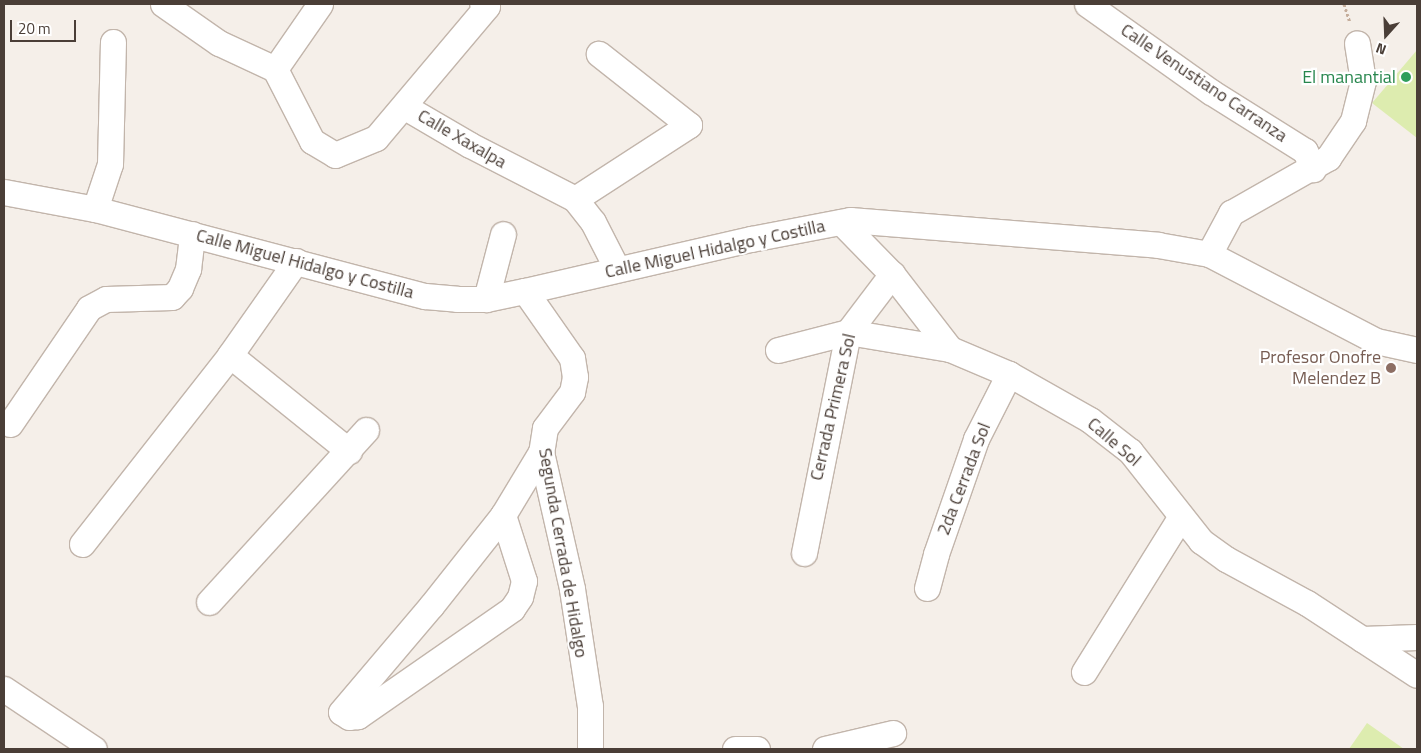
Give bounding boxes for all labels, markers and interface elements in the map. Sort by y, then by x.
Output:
scale bar [12,10,79,42]
north arrow [1361,10,1411,60]
text: 20 m [18,17,51,40]
street label: Calle Venustiano Carranza [1117,19,1291,147]
text: N [1373,38,1389,61]
place label: El manantial [1302,66,1396,88]
marker: El manantial [1400,71,1412,83]
street label: Calle Xaxalpa [414,105,510,173]
street label: Calle Miguel Hidalgo y Costilla [603,215,827,283]
street label: Calle Miguel Hidalgo y Costilla [194,225,416,303]
street label: Cerrada Primera Sol [806,331,860,483]
place label: Profesor Onofre Melendez B [1260,347,1381,389]
marker: Profesor Onofre Melendez B [1385,362,1397,374]
street label: Calle Sol [1083,413,1145,471]
street label: 2da Cerrada Sol [933,420,995,538]
street label: Segunda Cerrada de Hidalgo [534,446,592,660]

